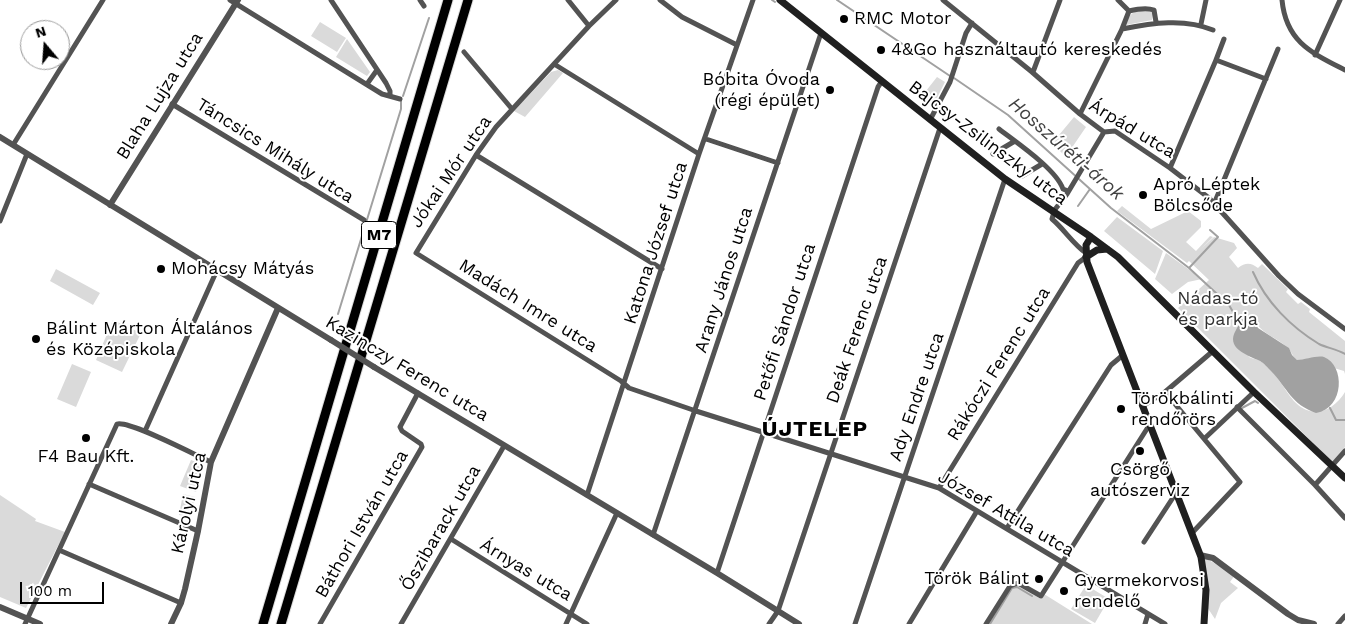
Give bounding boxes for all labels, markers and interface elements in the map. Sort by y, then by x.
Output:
place label: RMC Motor [854,8,951,30]
marker: RMC Motor [838,13,850,25]
north arrow [20,20,70,70]
text: N [33,22,48,41]
street label: Blaha Lujza utca [112,28,208,164]
place label: 4&Go használtautó kereskedés [891,39,1162,61]
marker: 4&Go használtautó kereskedés [875,44,887,56]
place label: Bóbita Óvoda (régi épület) [702,69,820,112]
street label: Bajcsy-Zsilinszky utca [904,76,1072,210]
marker: Bóbita Óvoda (régi épület) [824,84,836,96]
water label: Hosszúréti-árok [1004,93,1128,205]
street label: Táncsics Mihály utca [192,94,358,208]
street label: Árpád utca [1085,95,1179,163]
street label: Jókai Mór utca [406,112,496,232]
street label: Katona József utca [620,159,692,327]
place label: Apró Léptek Bölcsőde [1153,174,1260,216]
marker: Apró Léptek Bölcsőde [1137,189,1149,201]
street label: Arany János utca [690,204,758,356]
road number: M7 [362,222,396,248]
street label: Petőfi Sándor utca [749,241,821,403]
street label: Deák Ferenc utca [822,254,892,406]
street label: Madách Imre utca [455,255,601,357]
place label: Mohácsy Mátyás [171,258,314,280]
marker: Mohácsy Mátyás [155,263,167,275]
street label: Rákóczi Ferenc utca [943,283,1055,445]
park label: Nádas-tó és parkja [1177,288,1259,330]
street label: Kazinczy Ferenc utca [322,312,492,426]
place label: Bálint Márton Általános és Középiskola [46,318,253,360]
street label: Ady Endre utca [885,330,949,464]
marker: Bálint Márton Általános és Középiskola [30,333,42,345]
place label: Törökbálinti rendőrörs [1131,388,1234,430]
marker: Törökbálinti rendőrörs [1115,403,1127,415]
district label: ÚJTELEP [761,417,869,443]
marker: F4 Bau Kft. [80,432,92,444]
marker: Csörgő autószerviz [1134,445,1146,457]
place label: F4 Bau Kft. [38,446,134,468]
street label: Báthori István utca [311,446,413,602]
street label: Károlyi utca [167,450,211,556]
place label: Csörgő autószerviz [1090,459,1190,502]
street label: Őszibarack utca [396,461,486,595]
street label: József Attila utca [934,466,1078,562]
street label: Árnyas utca [476,534,576,606]
place label: Török Bálint [924,568,1029,590]
place label: Gyermekorvosi rendelő [1074,570,1204,612]
scale bar [22,572,106,604]
marker: Török Bálint [1033,573,1045,585]
text: 100 m [28,582,72,600]
marker: Gyermekorvosi rendelő [1058,585,1070,597]

